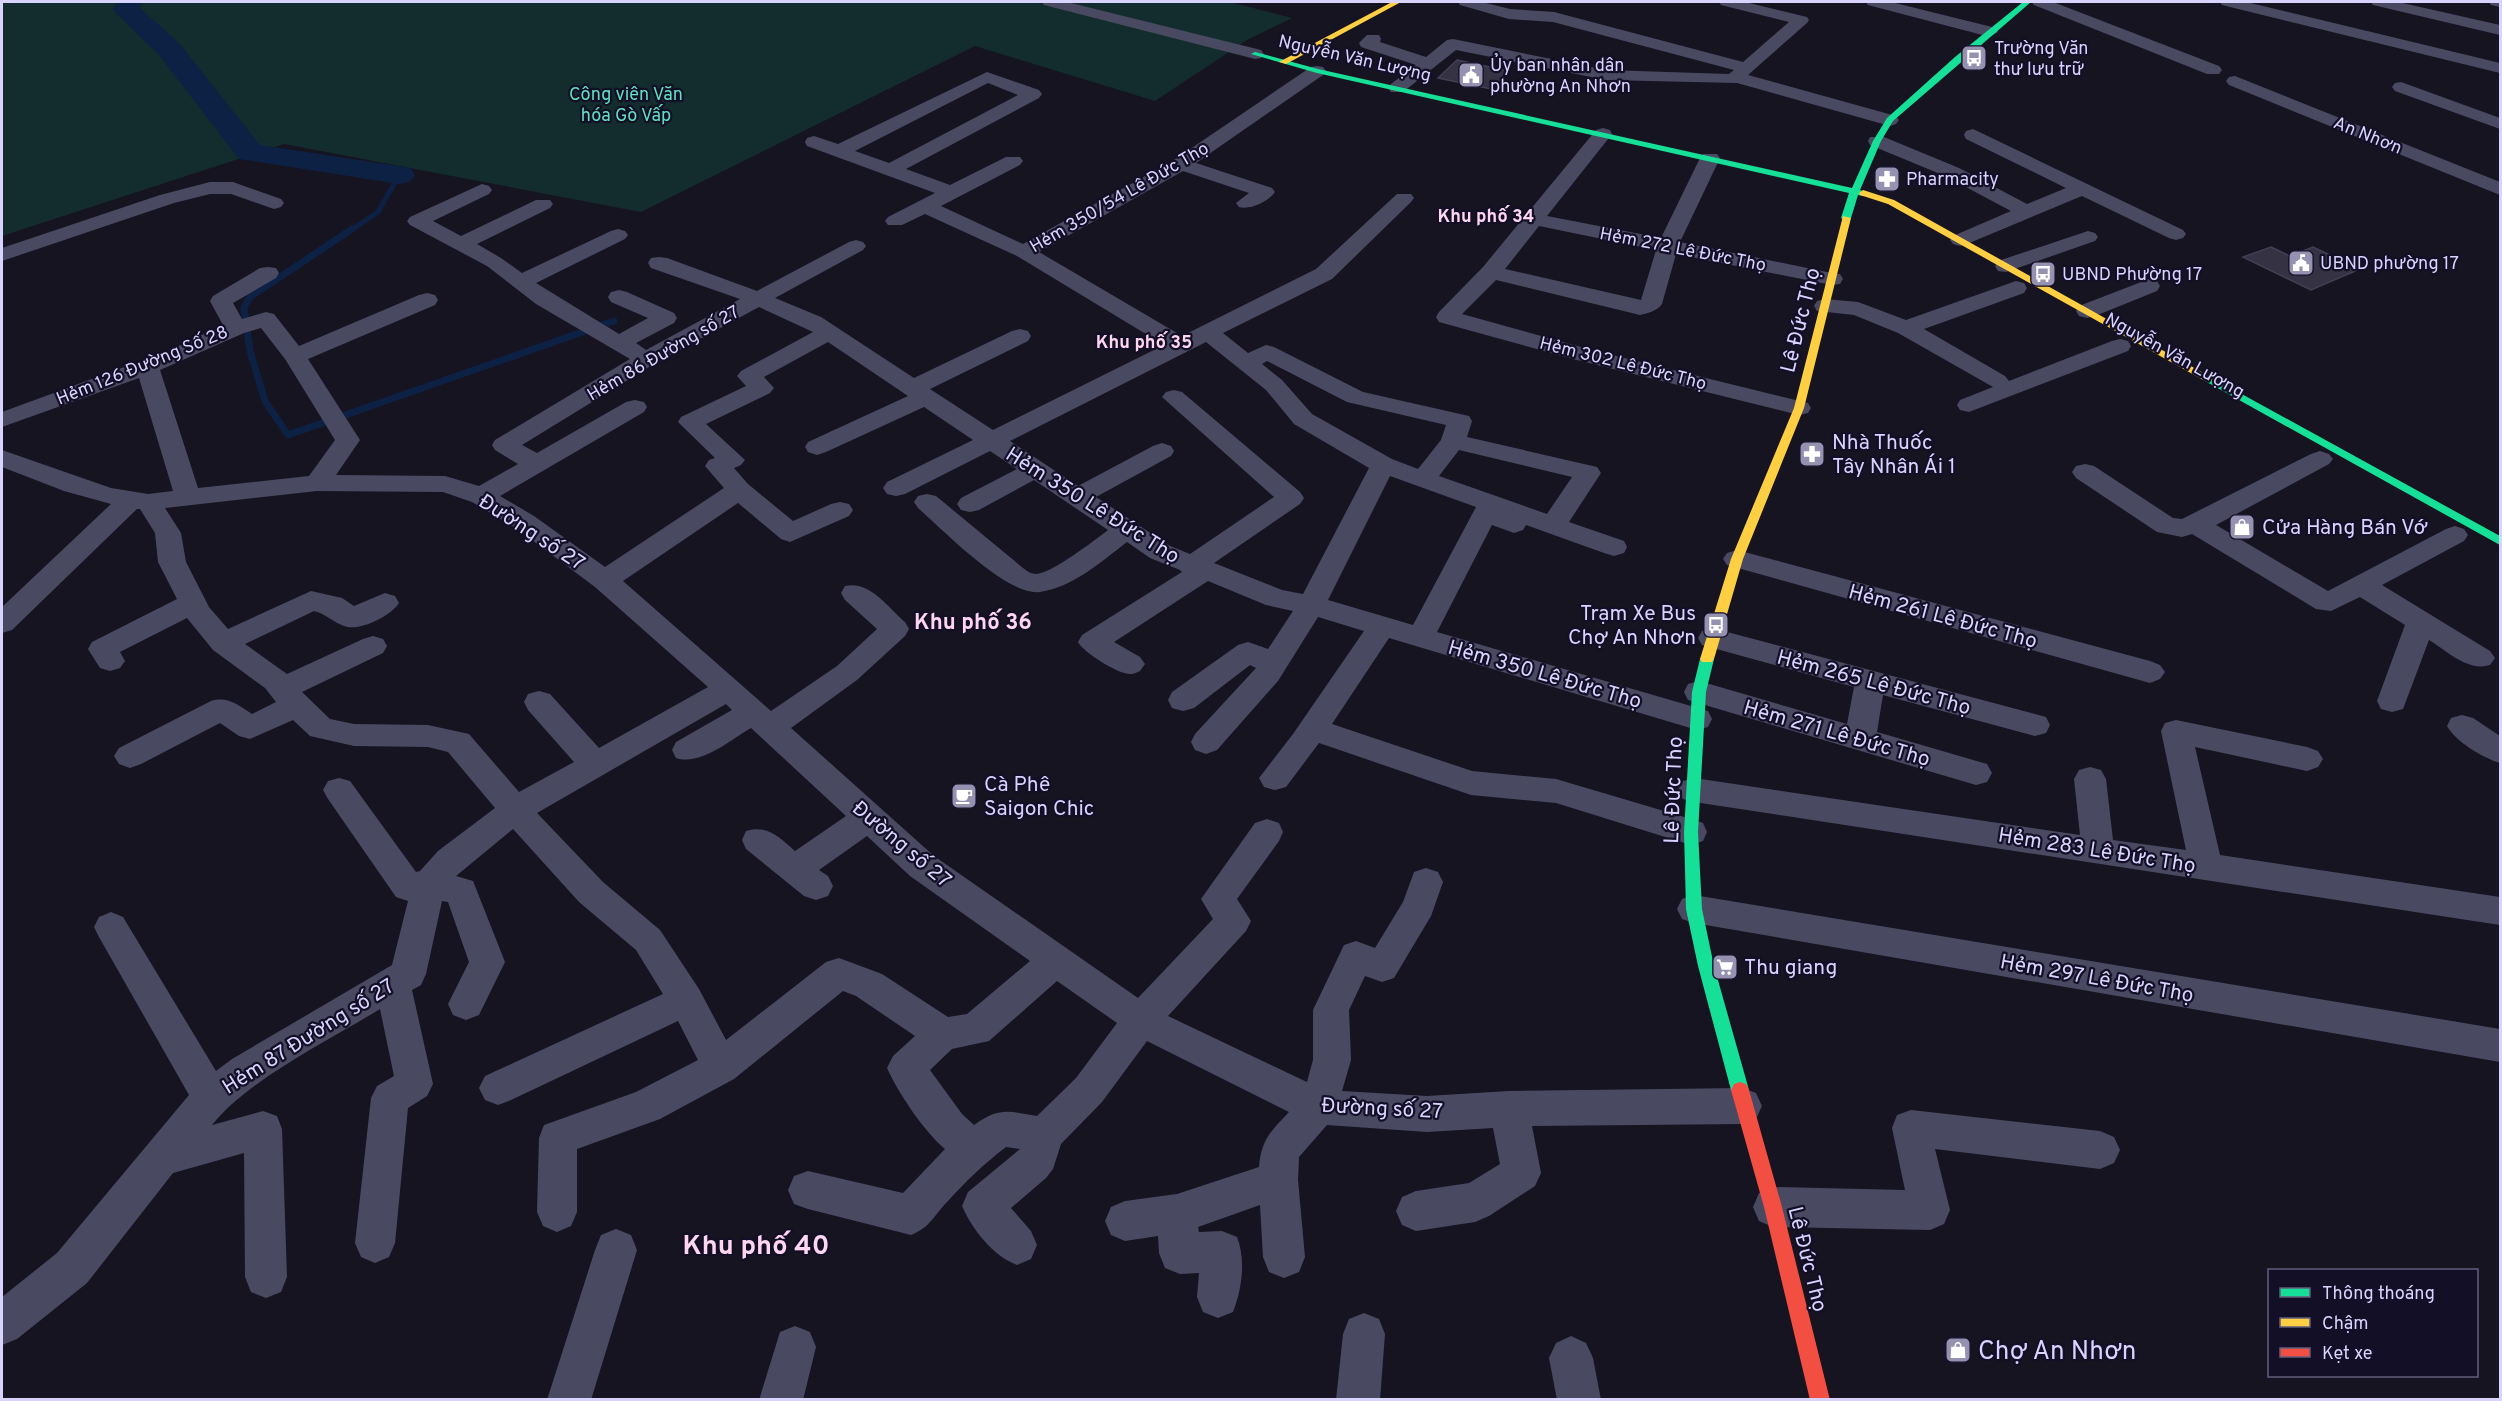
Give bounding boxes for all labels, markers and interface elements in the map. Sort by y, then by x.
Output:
street label: Nguyễn Văn Lượng [1276,29,1434,88]
place label: Trường Văn thư lưu trữ [1994,38,2089,82]
bus stop icon: Trường Văn thư lưu trữ [1959,43,1989,73]
place label: Ủy ban nhân dân phường An Nhơn [1490,52,1631,99]
public building icon: Ủy ban nhân dân phường An Nhơn [1456,60,1486,90]
park label: Công viên Văn hóa Gò Vấp [569,84,683,128]
street label: An Nhơn [2330,112,2405,161]
street label: Hẻm 350/54 Lê Đức Thọ [1026,138,1214,259]
pharmacy icon: Pharmacity [1872,164,1902,194]
place label: Pharmacity [1906,169,1999,192]
district label: Khu phố 34 [1438,205,1534,229]
street label: Hẻm 272 Lê Đức Thọ [1597,223,1768,278]
public building icon: UBND phường 17 [2286,248,2316,278]
place label: UBND phường 17 [2320,253,2459,276]
bus stop icon: UBND Phường 17 [2028,259,2058,289]
place label: UBND Phường 17 [2062,264,2202,287]
street label: Lê Đức Thọ [1775,265,1828,376]
street label: Hẻm 86 Đường số 27 [583,300,744,407]
street label: Nguyễn Văn Lượng [2100,307,2249,404]
street label: Hẻm 126 Đường Số 28 [53,320,232,411]
district label: Khu phố 35 [1096,331,1192,355]
street label: Hẻm 302 Lê Đức Thọ [1537,333,1709,396]
place label: Nhà Thuốc Tây Nhân Ái 1 [1832,430,1956,481]
pharmacy icon: Nhà Thuốc Tây Nhân Ái 1 [1797,439,1827,469]
street label: Hẻm 350 Lê Đức Thọ [1000,442,1184,571]
street label: Đường số 27 [473,489,590,578]
shop icon: Cửa Hàng Bán Vớ [2227,512,2257,542]
place label: Cửa Hàng Bán Vớ [2262,515,2428,542]
street label: Hẻm 261 Lê Đức Thọ [1845,579,2040,656]
place label: Trạm Xe Bus Chợ An Nhơn [1568,601,1696,652]
district label: Khu phố 36 [914,608,1032,637]
bus stop icon: Trạm Xe Bus Chợ An Nhơn [1701,610,1731,640]
street label: Hẻm 350 Lê Đức Thọ [1445,635,1645,716]
street label: Hẻm 265 Lê Đức Thọ [1774,645,1974,722]
street label: Hẻm 271 Lê Đức Thọ [1740,695,1933,774]
street label: Lê Đức Thọ [1659,736,1690,844]
place label: Cà Phê Saigon Chic [984,772,1094,823]
cafe icon: Cà Phê Saigon Chic [949,781,979,811]
street label: Đường số 27 [846,796,956,895]
street label: Hẻm 283 Lê Đức Thọ [1996,823,2197,880]
street label: Hẻm 297 Lê Đức Thọ [1998,949,2196,1010]
supermarket icon: Thu giang [1710,952,1740,982]
place label: Thu giang [1744,955,1837,982]
street label: Hẻm 87 Đường số 27 [218,973,400,1101]
street label: Đường số 27 [1320,1093,1443,1126]
street label: Lê Đức Thọ [1780,1204,1833,1315]
district label: Khu phố 40 [683,1230,829,1264]
legend [2268,1269,2478,1377]
text: Thông thoáng [2322,1283,2435,1306]
text: Chậm [2322,1313,2369,1336]
shop icon: Chợ An Nhơn [1943,1335,1973,1365]
place label: Chợ An Nhơn [1978,1336,2136,1369]
text: Kẹt xe [2322,1343,2372,1366]

